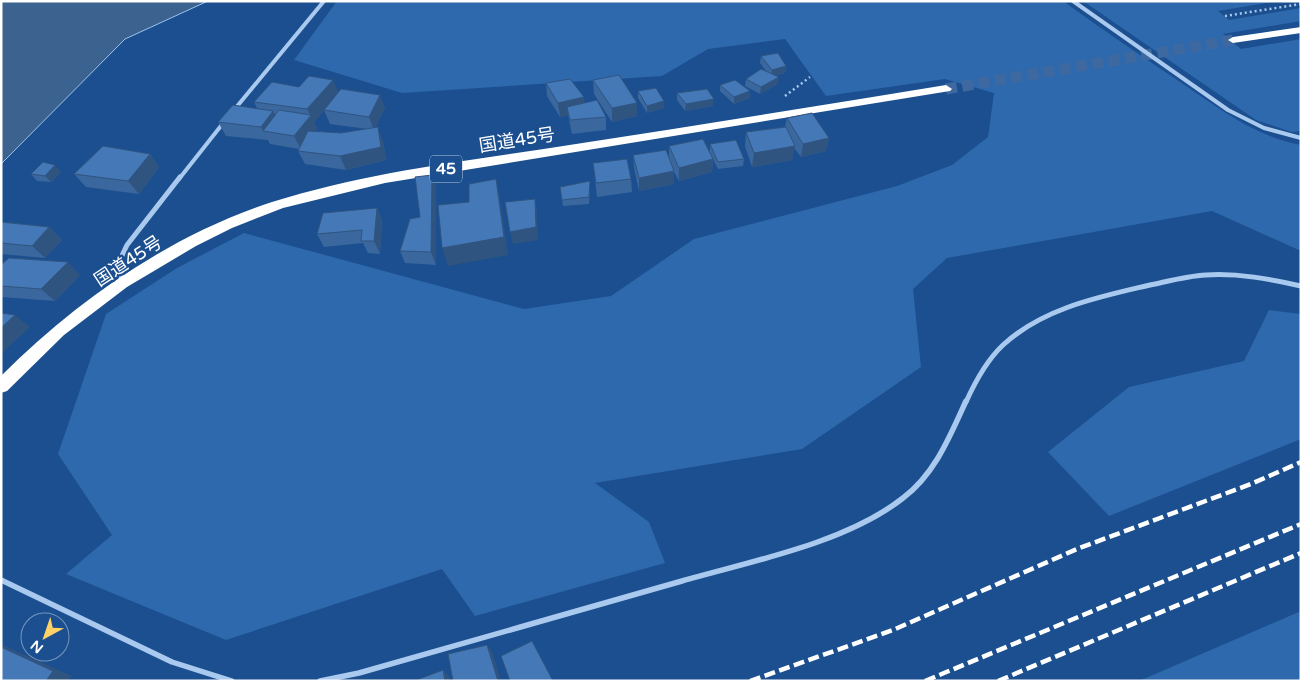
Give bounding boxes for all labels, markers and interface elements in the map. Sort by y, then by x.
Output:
street label: 国道45号 [477,123,557,157]
road number: 45 [430,156,462,182]
street label: 国道45号 [90,231,166,291]
north arrow [20,612,70,662]
text: N [27,636,47,657]

